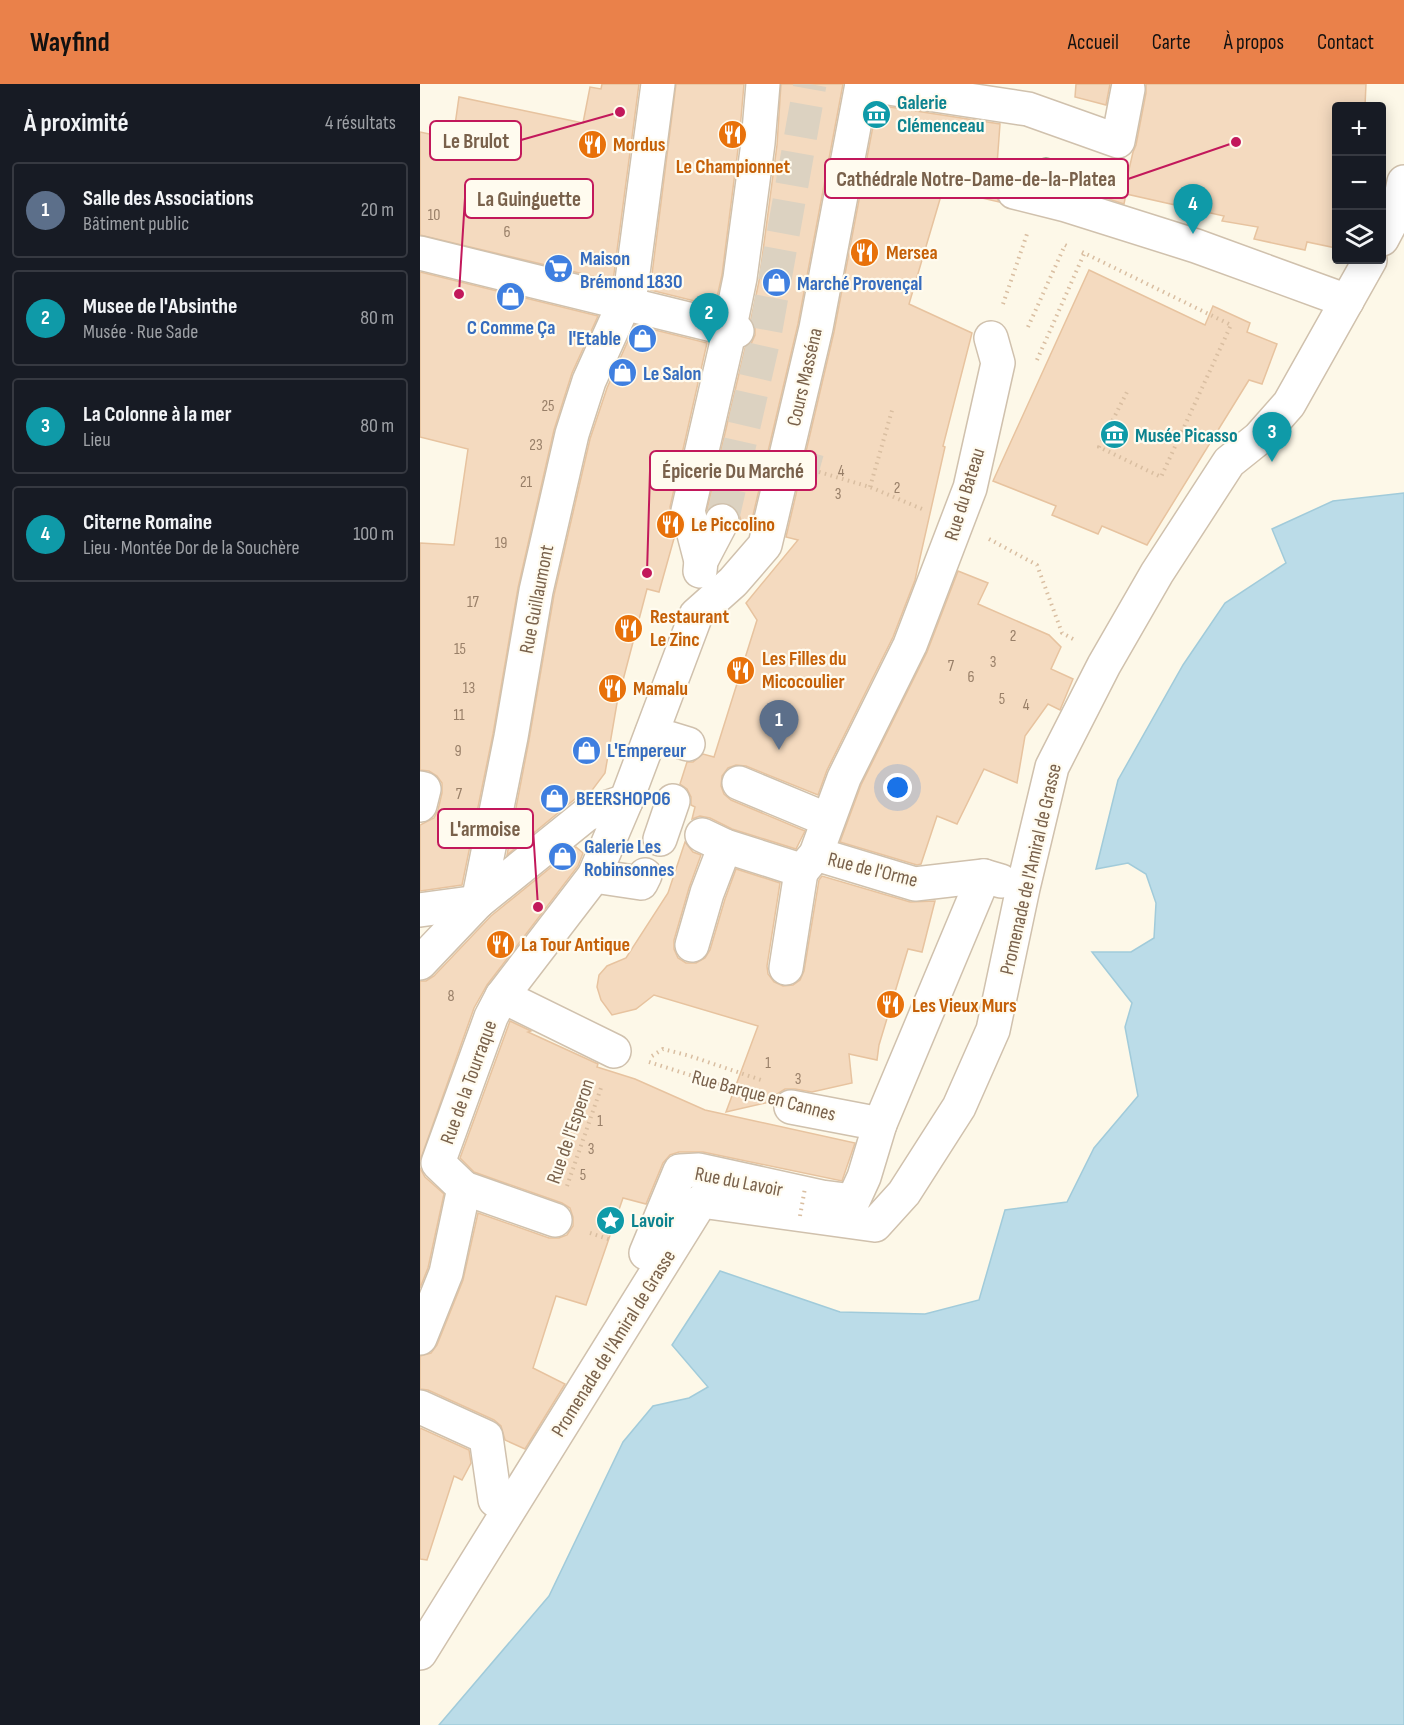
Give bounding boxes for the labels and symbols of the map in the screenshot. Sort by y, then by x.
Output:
place label: Galerie Clémenceau [897,91,984,138]
museum icon: Galerie Clémenceau [860,98,892,130]
restaurant icon: Le Championnet [717,119,749,151]
callout: Le Brulot [430,121,521,160]
restaurant icon: Mordus [576,128,608,160]
text: Le Brulot [443,129,509,154]
place label: Mordus [613,133,666,157]
place label: Le Championnet [676,155,791,179]
callout: Cathédrale Notre-Dame-de-la-Platea [825,159,1128,198]
text: Cathédrale Notre-Dame-de-la-Platea [836,167,1116,192]
callout: La Guinguette [465,179,593,218]
pin: 4 [1174,184,1212,234]
text: La Guinguette [477,187,581,212]
house number: 10 [428,206,440,225]
house number: 6 [503,223,511,242]
restaurant icon: Mersea [849,236,881,268]
place label: Mersea [886,241,938,265]
place label: Maison Brémond 1830 [580,247,683,294]
supermarket icon: Maison Brémond 1830 [543,253,575,285]
shop icon: Marché Provençal [760,267,792,299]
place label: Marché Provençal [797,272,922,296]
shop icon: C Comme Ça [495,280,527,312]
pin: 2 [690,294,728,343]
place label: C Comme Ça [467,316,555,340]
shop icon: l'Etable [626,322,658,354]
street label: Cours Masséna [782,326,828,429]
place label: l'Etable [569,327,621,351]
shop icon: Le Salon [606,357,638,389]
place label: Le Salon [643,362,701,386]
house number: 25 [541,397,555,416]
pin: 3 [1252,412,1292,462]
museum icon: Musée Picasso [1098,419,1130,451]
place label: Musée Picasso [1135,424,1238,448]
house number: 23 [529,436,543,455]
street label: Rue du Bateau [940,445,990,543]
callout: Épicerie Du Marché [650,451,816,490]
text: Épicerie Du Marché [662,459,804,484]
house number: 4 [838,462,845,481]
house number: 21 [520,473,533,492]
house number: 2 [894,479,900,498]
house number: 3 [835,485,841,504]
restaurant icon: Le Piccolino [654,508,686,540]
place label: Le Piccolino [691,513,775,537]
house number: 19 [495,534,507,553]
street label: Rue Guillaumont [515,543,559,656]
house number: 17 [467,593,480,612]
place label: Restaurant Le Zinc [650,605,729,652]
restaurant icon: Restaurant Le Zinc [613,612,645,644]
house number: 2 [1010,627,1016,646]
house number: 15 [454,640,466,659]
place label: Les Filles du Micocoulier [762,647,846,694]
house number: 3 [990,653,996,672]
restaurant icon: Les Filles du Micocoulier [725,654,757,686]
house number: 7 [948,657,955,676]
house number: 6 [967,668,975,687]
restaurant icon: Mamalu [596,672,628,704]
place label: Mamalu [633,677,688,701]
house number: 13 [463,679,475,698]
house number: 5 [999,690,1005,709]
house number: 4 [1023,696,1030,715]
pin: 1 [760,700,798,750]
house number: 11 [453,706,465,725]
shop icon: L'Empereur [570,734,602,766]
place label: L'Empereur [607,739,686,763]
house number: 9 [454,742,462,761]
street label: Promenade de l'Amiral de Grasse [995,761,1067,977]
your location [883,773,912,802]
shop icon: BEERSHOP06 [539,782,571,814]
house number: 7 [456,785,463,804]
place label: BEERSHOP06 [576,787,671,811]
callout: L'armoise [438,809,533,848]
text: L'armoise [450,817,520,842]
place label: Galerie Les Robinsonnes [584,835,675,882]
shop icon: Galerie Les Robinsonnes [547,841,579,873]
street label: Rue de l'Orme [825,847,920,893]
restaurant icon: La Tour Antique [484,928,516,960]
place label: La Tour Antique [521,933,630,957]
house number: 8 [447,987,455,1006]
restaurant icon: Les Vieux Murs [875,989,907,1021]
place label: Les Vieux Murs [912,994,1017,1018]
street label: Rue de la Tourraque [435,1017,502,1148]
house number: 1 [765,1054,771,1073]
street label: Rue Barque en Cannes [689,1065,838,1127]
house number: 3 [795,1070,801,1089]
street label: Rue de l'Esperon [542,1076,600,1187]
house number: 1 [597,1112,603,1131]
house number: 3 [588,1140,594,1159]
street label: Rue du Lavoir [693,1162,785,1202]
house number: 5 [580,1166,586,1185]
place icon: Lavoir [594,1204,626,1236]
place label: Lavoir [631,1209,674,1233]
street label: Promenade de l'Amiral de Grasse [547,1246,681,1441]

